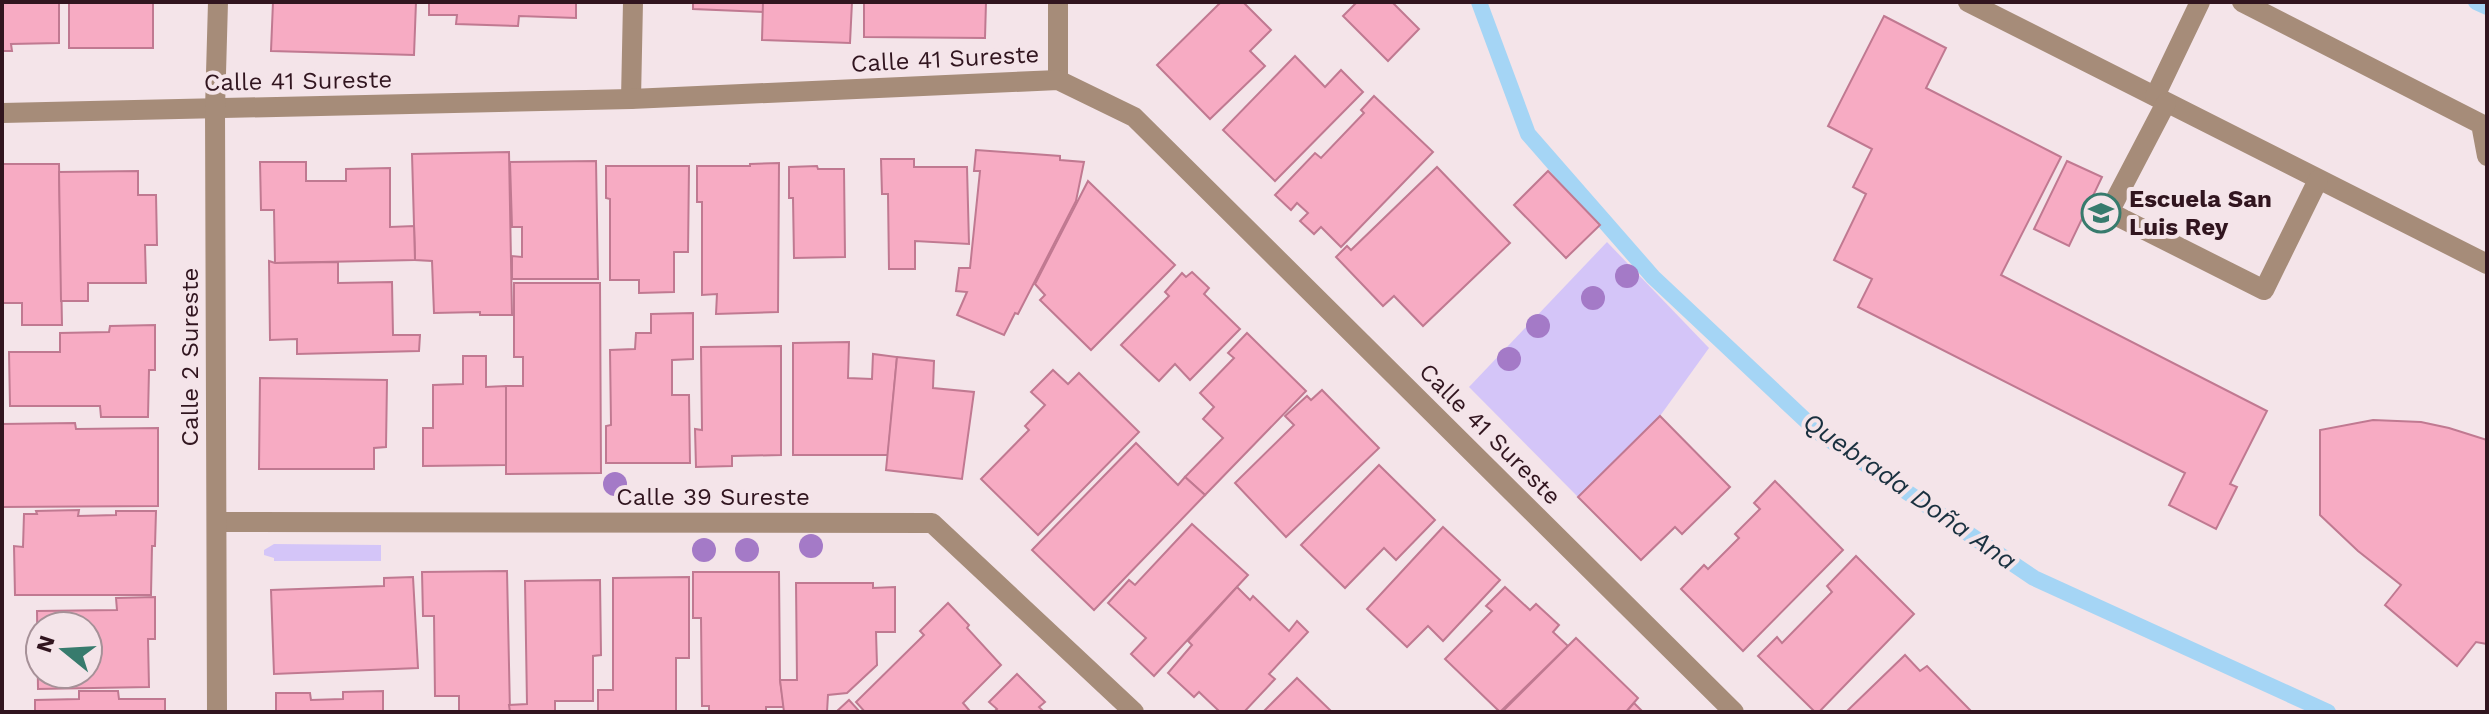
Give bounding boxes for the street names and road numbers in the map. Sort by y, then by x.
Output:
street label: Calle 41 Sureste [850,40,1040,78]
street label: Calle 41 Sureste [204,65,392,97]
street label: Calle 2 Sureste [176,268,204,446]
street label: Calle 41 Sureste [1413,357,1567,511]
street label: Calle 39 Sureste [616,483,810,511]

